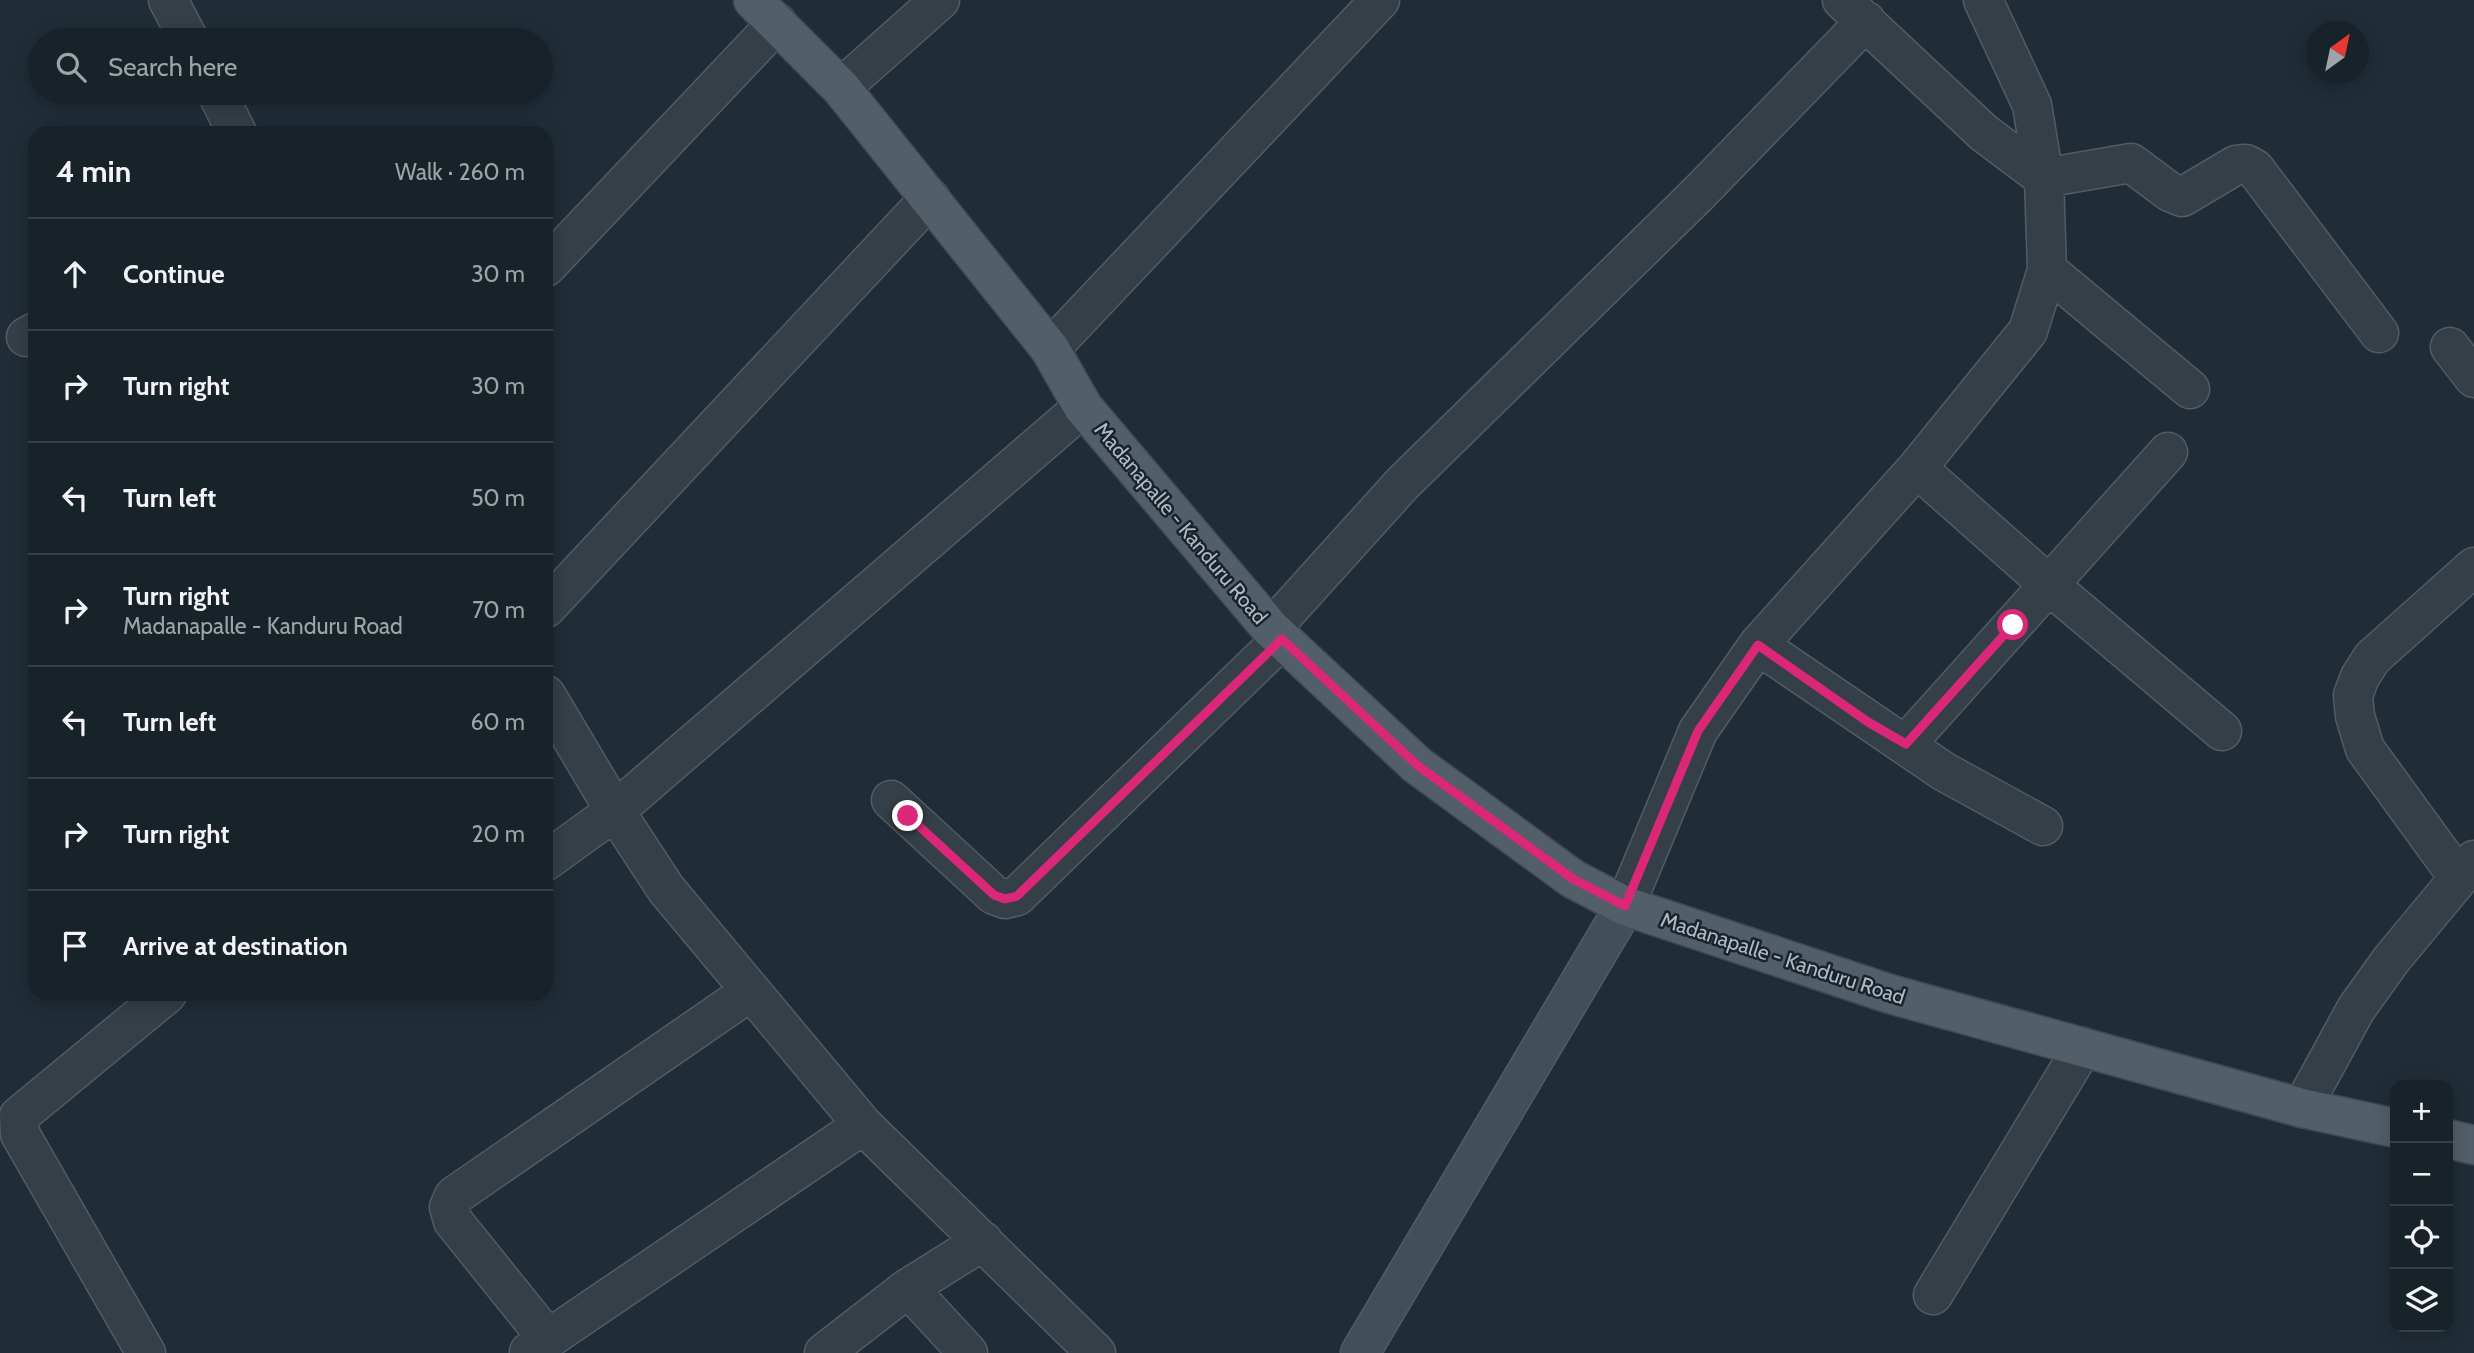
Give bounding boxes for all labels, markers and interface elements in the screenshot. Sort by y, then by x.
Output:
north arrow [2306,21,2369,84]
search box [28,28,553,105]
icon: search [52,48,90,86]
text: Search here [108,51,237,83]
text: 4 min [56,153,131,190]
text: Walk · 260 m [395,158,525,186]
icon: ahead [56,255,94,293]
text: Continue [123,258,225,290]
text: 30 m [471,260,525,288]
icon: right [56,367,94,405]
text: Turn right [123,370,229,402]
text: 30 m [471,372,525,400]
street label: Madanapalle - Kanduru Road [1089,417,1273,629]
icon: left [56,479,94,517]
text: Turn left [123,482,216,514]
text: 50 m [471,484,525,512]
text: Turn right [123,580,229,612]
icon: right [56,591,94,629]
text: 70 m [472,596,525,624]
route start [1997,609,2028,640]
text: Madanapalle - Kanduru Road [123,612,403,640]
icon: left [56,703,94,741]
text: Turn left [123,706,216,738]
text: 60 m [471,708,525,736]
route end [892,800,923,831]
icon: right [56,815,94,853]
text: Turn right [123,818,229,850]
text: 20 m [472,820,525,848]
street label: Madanapalle - Kanduru Road [1658,907,1908,1009]
icon: arrive [56,927,94,965]
text: Arrive at destination [123,930,348,962]
map controls [2390,1080,2453,1332]
button: + [2390,1080,2453,1143]
button: − [2390,1143,2453,1206]
button: locate [2390,1206,2453,1269]
button: layers [2390,1269,2453,1332]

